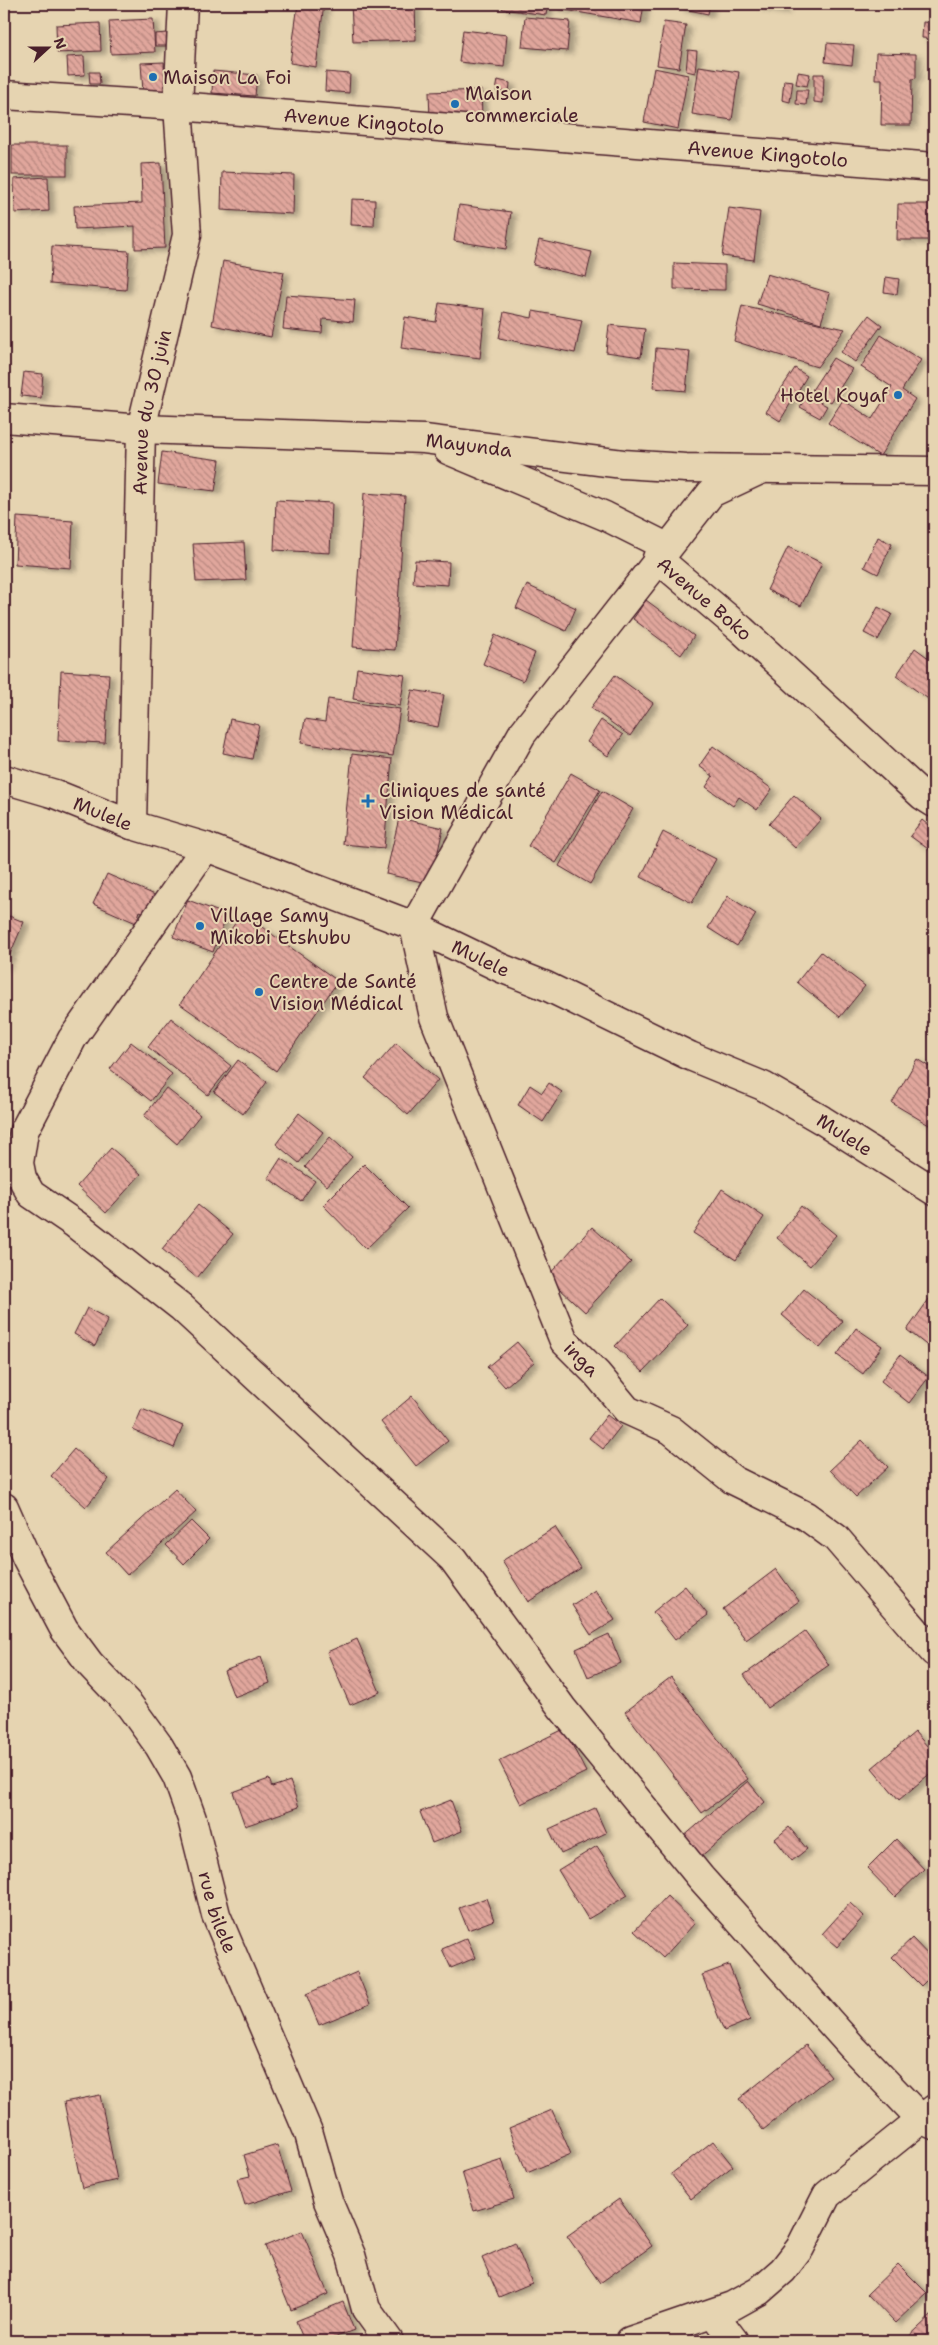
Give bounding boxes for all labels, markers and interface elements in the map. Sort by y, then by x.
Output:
north arrow [22,22,72,72]
text: N [50,35,71,52]
place label: Maison La Foi [163,65,292,90]
marker: Maison La Foi [147,71,159,83]
place label: Maison commerciale [465,81,579,128]
marker: Maison commerciale [449,98,461,110]
street label: Avenue Kingotolo [283,102,445,140]
street label: Avenue Kingotolo [686,135,849,173]
street label: Avenue du 30 juin [127,327,177,495]
place label: Hotel Koyaf [780,383,889,408]
marker: Hotel Koyaf [892,389,904,401]
street label: Mayunda [424,427,514,462]
street label: Avenue Boko [652,551,758,646]
place label: Cliniques de santé Vision Médical [379,778,546,825]
street label: Mulele [70,790,136,836]
marker: Cliniques de santé Vision Médical [361,794,375,808]
place label: Village Samy Mikobi Etshubu [210,903,351,950]
marker: Village Samy Mikobi Etshubu [194,920,206,932]
street label: Mulele [448,934,513,983]
place label: Centre de Santé Vision Médical [269,969,417,1016]
marker: Centre de Santé Vision Médical [253,986,265,998]
street label: Mulele [812,1107,878,1162]
street label: inga [559,1336,605,1382]
street label: rue bilele [193,1868,243,1957]

